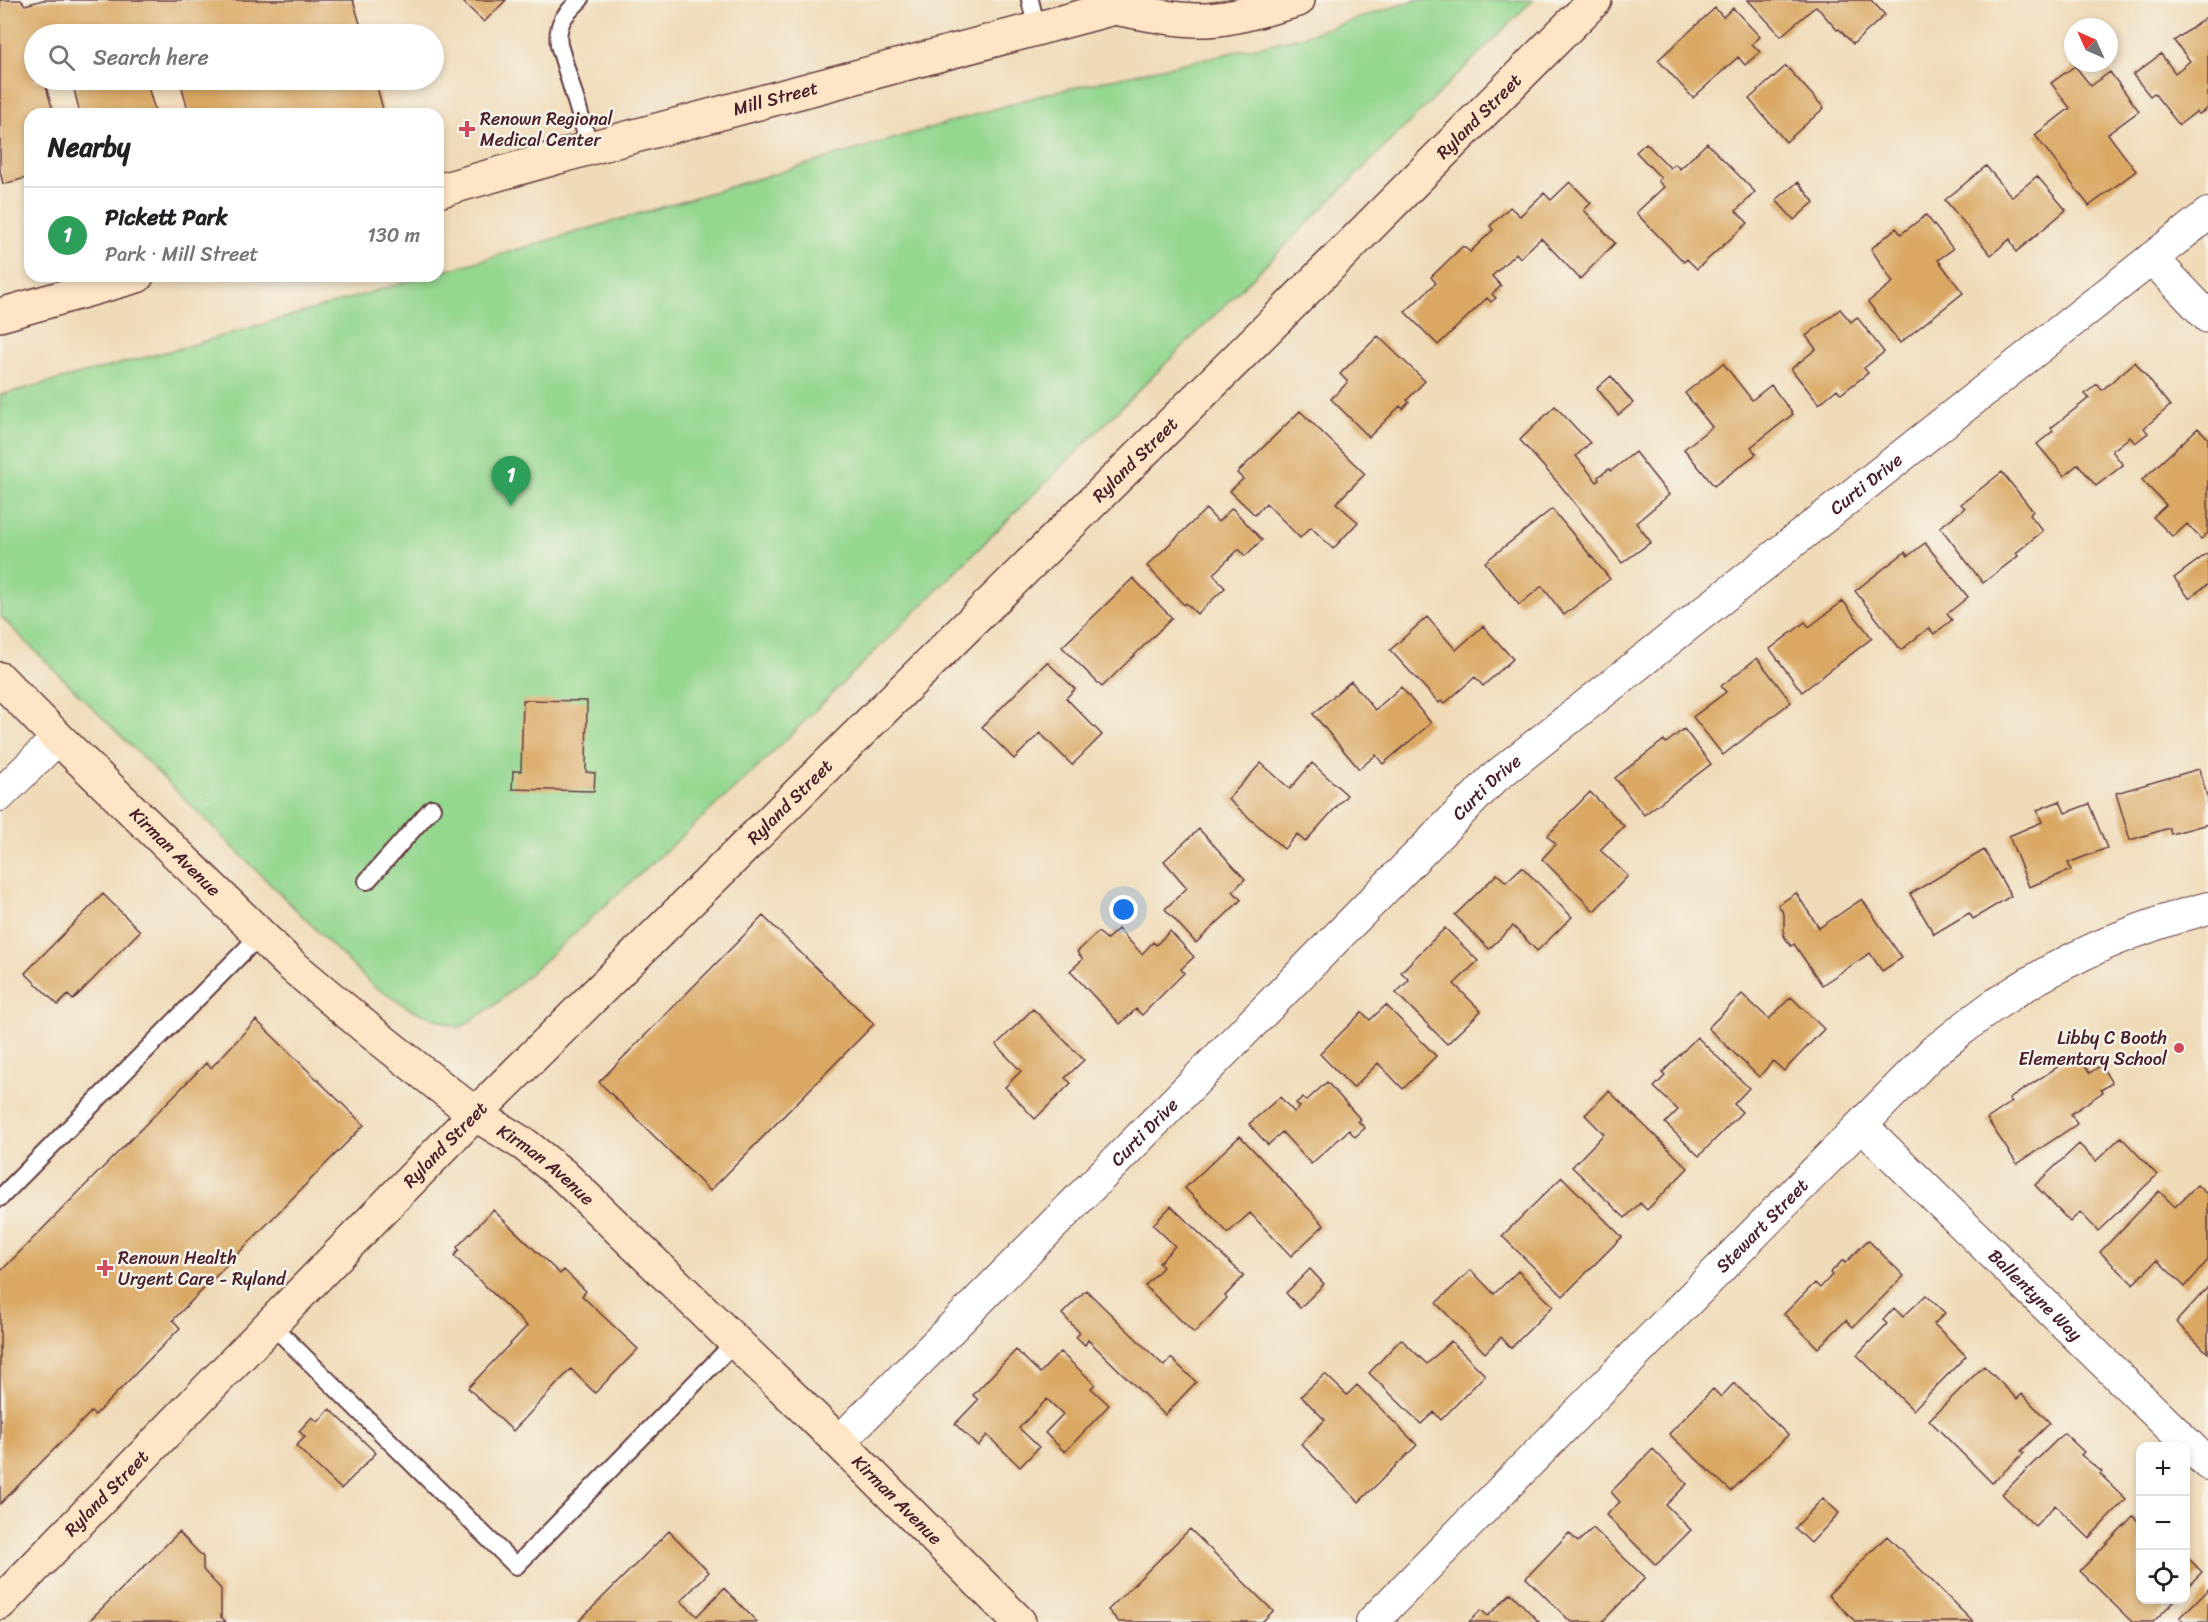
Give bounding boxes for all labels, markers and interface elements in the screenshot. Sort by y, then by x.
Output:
north arrow [2064,18,2118,72]
search box [24,24,444,90]
text: Search here [93,38,209,77]
icon: search [45,41,78,74]
street label: Ryland Street [1428,66,1530,167]
street label: Mill Street [729,72,822,125]
place label: Renown Regional Medical Center [480,103,613,156]
marker: Renown Regional Medical Center [458,120,476,138]
text: Nearby [48,124,130,170]
text: Pickett Park [105,198,227,237]
text: 1 [63,218,72,253]
text: 130 m [367,218,420,253]
text: Park · Mill Street [105,237,258,272]
street label: Ryland Street [1084,409,1186,510]
street label: Curti Drive [1822,445,1910,523]
pin: 1 [492,456,530,506]
street label: Curti Drive [1444,746,1529,828]
street label: Ryland Street [739,751,841,853]
street label: Kirman Avenue [121,799,228,905]
your location [1109,895,1138,924]
place label: Libby C Booth Elementary School [2018,1022,2168,1075]
marker: Libby C Booth Elementary School [2172,1041,2186,1055]
street label: Curti Drive [1103,1090,1186,1174]
street label: Ryland Street [395,1093,496,1196]
street label: Kirman Avenue [490,1115,602,1214]
street label: Stewart Street [1708,1171,1817,1281]
street label: Ballentyne Way [1980,1241,2091,1350]
place label: Renown Health Urgent Care - Ryland [118,1242,287,1295]
marker: Renown Health Urgent Care - Ryland [96,1259,114,1277]
street label: Ryland Street [56,1442,157,1544]
map controls [2136,1442,2190,1604]
button: + [2136,1442,2190,1496]
street label: Kirman Avenue [844,1447,950,1553]
button: − [2136,1496,2190,1550]
button: locate [2136,1550,2190,1604]

